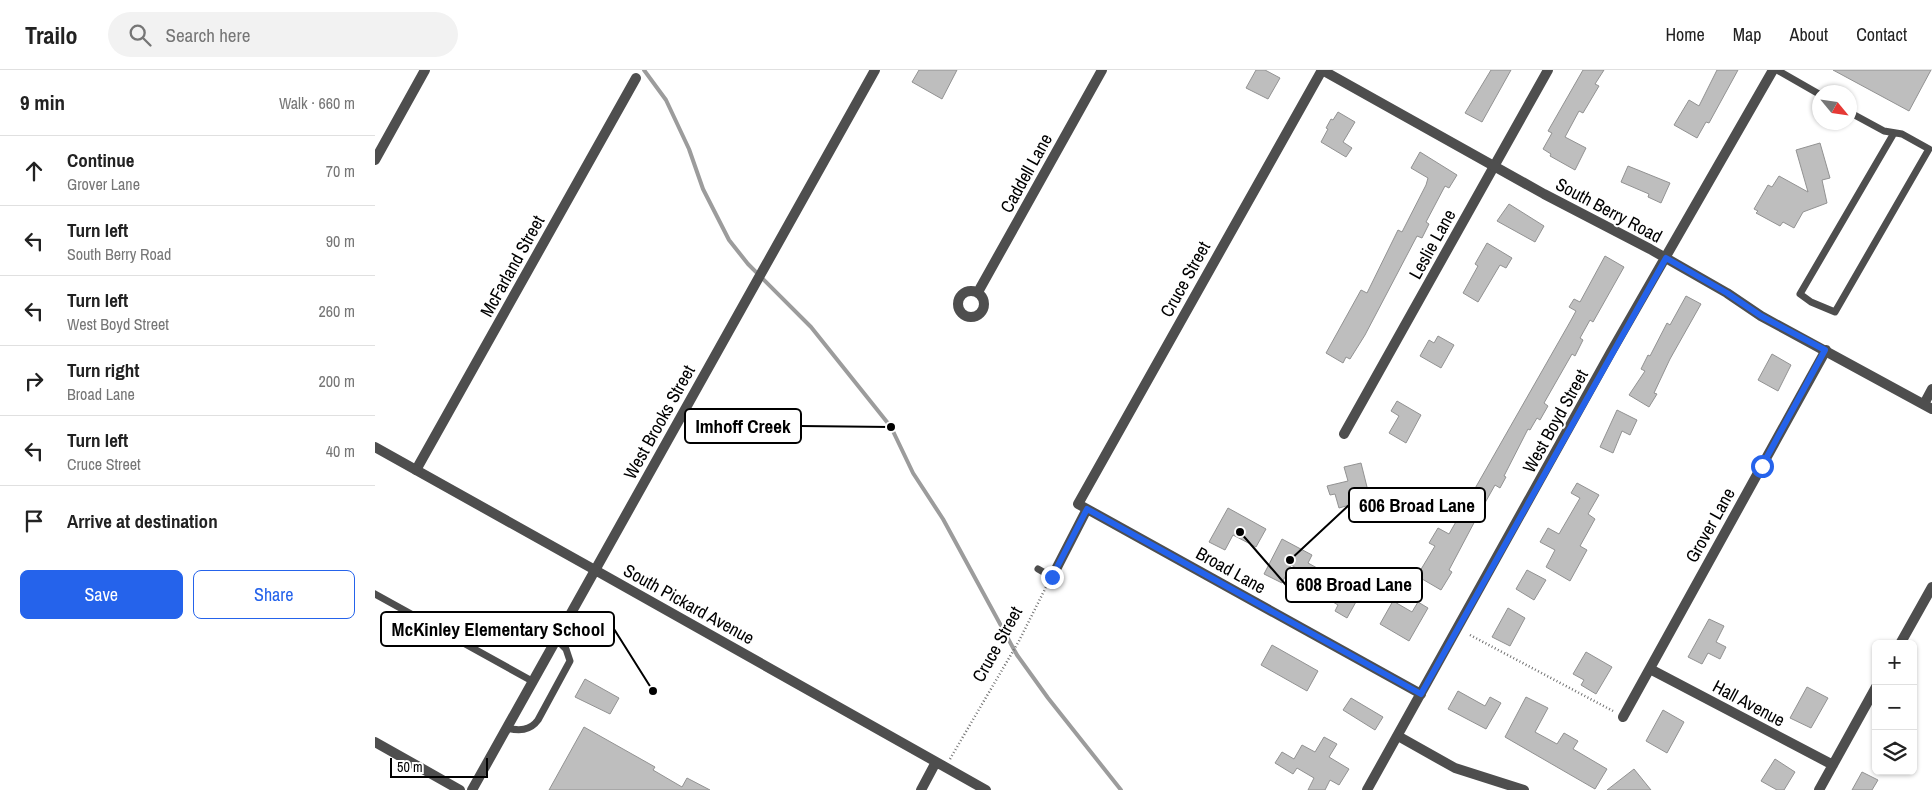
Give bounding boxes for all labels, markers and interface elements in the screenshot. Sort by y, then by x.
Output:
search box [108,12,458,57]
text: Trailo [25,19,78,51]
icon: search [126,21,154,49]
text: Search here [166,22,250,48]
text: Home [1665,22,1705,47]
text: Map [1733,22,1762,47]
text: About [1790,22,1828,47]
text: Contact [1856,22,1907,47]
north arrow [1812,85,1857,130]
text: 9 min [20,88,65,117]
text: Walk · 660 m [279,92,355,114]
street label: Caddell Lane [994,129,1058,217]
text: Continue [67,147,135,173]
icon: ahead [20,157,48,185]
text: 70 m [326,160,355,182]
street label: South Berry Road [1551,171,1667,249]
text: Grover Lane [67,173,140,195]
street label: Leslie Lane [1403,205,1461,283]
street label: McFarland Street [474,211,550,321]
text: Turn left [67,217,128,243]
icon: left [20,227,48,255]
text: 90 m [326,230,355,252]
street label: Cruce Street [1154,237,1216,321]
text: South Berry Road [67,243,171,265]
text: Turn left [67,287,128,313]
icon: left [20,297,48,325]
text: 260 m [319,300,355,322]
text: West Boyd Street [67,313,169,335]
text: Turn right [67,357,139,383]
street label: West Brooks Street [617,360,701,484]
street label: West Boyd Street [1516,365,1594,477]
icon: right [20,367,48,395]
text: 200 m [319,370,355,392]
text: Broad Lane [67,383,135,405]
callout: Imhoff Creek [685,409,801,443]
text: Imhoff Creek [695,413,791,439]
text: Turn left [67,427,128,453]
icon: left [20,437,48,465]
text: 40 m [326,440,355,462]
text: Cruce Street [67,453,141,475]
route start [1751,455,1774,478]
street label: Grover Lane [1679,483,1741,567]
callout: 606 Broad Lane [1349,488,1485,522]
text: 606 Broad Lane [1359,492,1475,518]
icon: arrive [20,507,48,535]
text: Arrive at destination [67,508,218,534]
street label: Broad Lane [1192,541,1270,599]
street label: South Pickard Avenue [619,558,759,650]
route end [1041,566,1064,589]
callout: 608 Broad Lane [1286,568,1422,602]
button: Save [20,570,183,619]
button: Share [193,570,355,619]
text: 608 Broad Lane [1296,571,1412,597]
street label: Cruce Street [966,602,1028,686]
callout: McKinley Elementary School [381,612,614,646]
text: McKinley Elementary School [391,616,605,642]
map controls [1872,640,1917,775]
button: + [1872,640,1917,685]
street label: Hall Avenue [1708,674,1790,732]
button: − [1872,685,1917,730]
button: layers [1872,730,1917,775]
scale bar [390,755,487,778]
text: 50 m [397,758,423,776]

